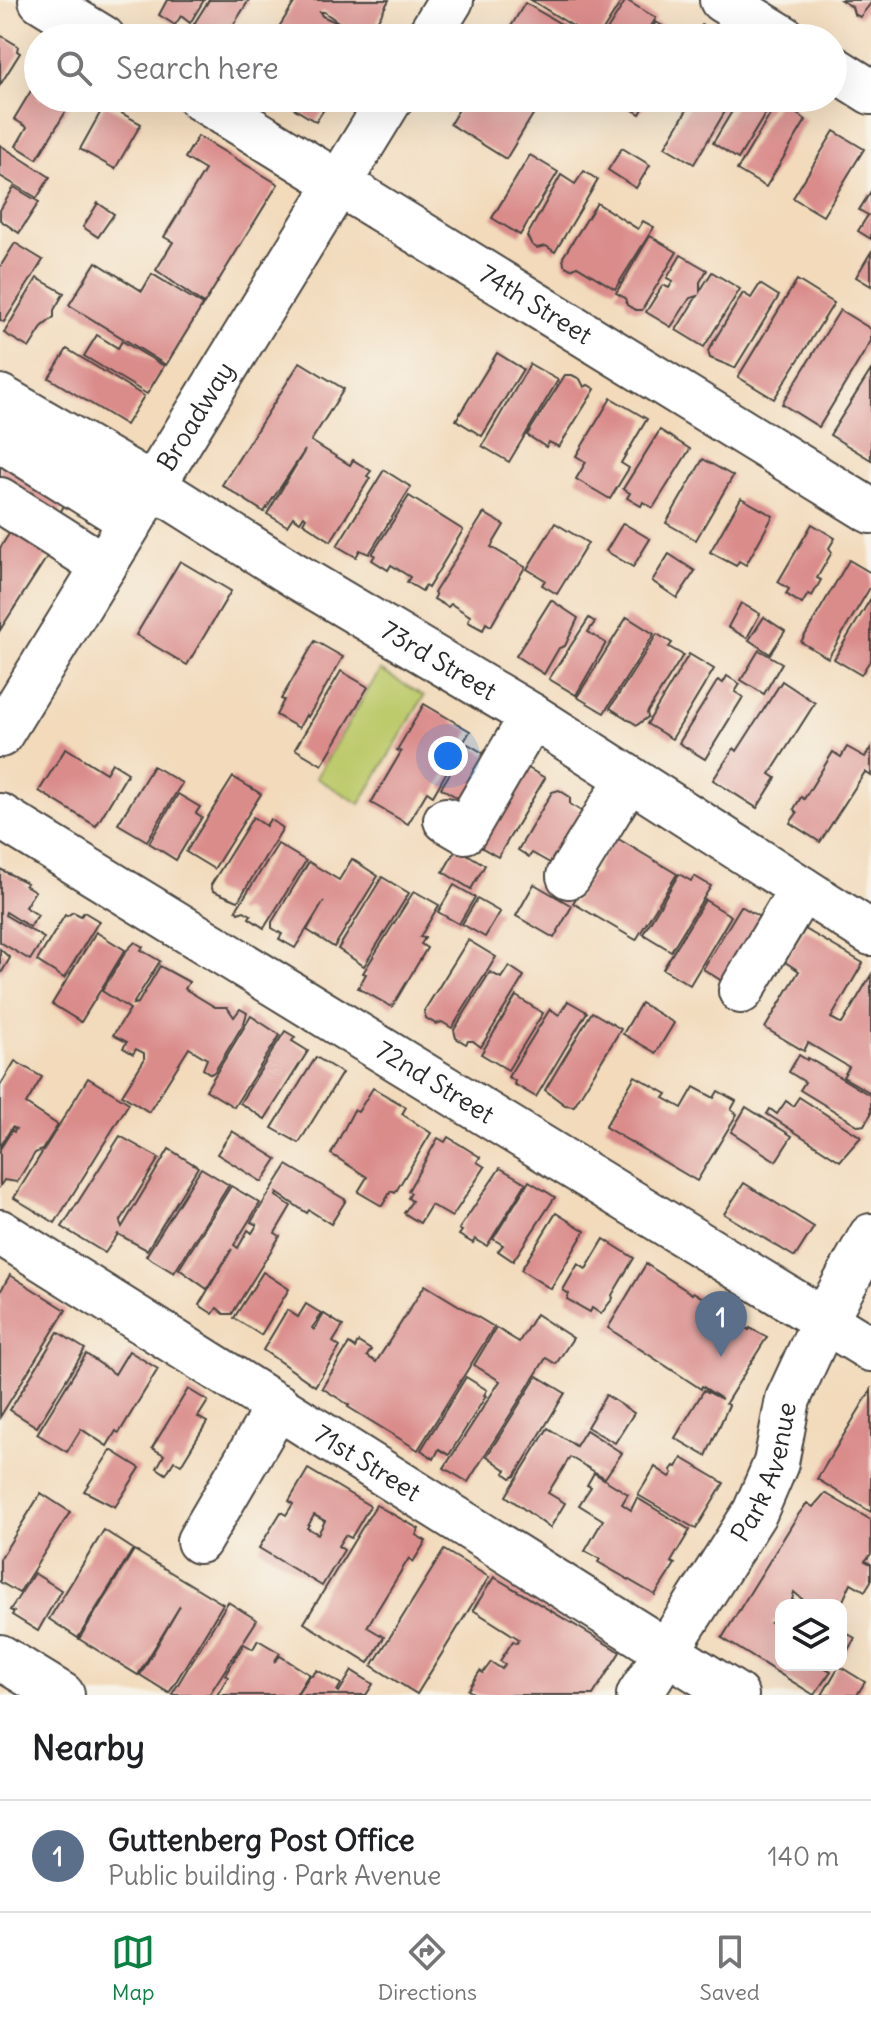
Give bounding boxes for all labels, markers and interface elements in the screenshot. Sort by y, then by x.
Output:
search box [24,24,847,112]
icon: search [52,46,96,90]
text: Search here [116,49,279,87]
street label: 74th Street [473,257,599,351]
street label: Broadway [149,355,241,477]
street label: 73rd Street [375,613,503,707]
your location [428,736,468,776]
street label: 72nd Street [370,1033,501,1131]
pin: 1 [695,1291,747,1357]
street label: Park Avenue [723,1399,803,1548]
street label: 71st Street [308,1417,427,1509]
map controls [775,1599,847,1671]
button: layers [775,1599,847,1671]
text: Nearby [32,1726,145,1769]
text: Guttenberg Post Office [108,1821,415,1859]
text: 1 [53,1840,63,1873]
text: 140 m [768,1840,839,1873]
text: Public building · Park Avenue [108,1859,441,1892]
tab: Map [111,1930,155,2006]
tab: Directions [378,1930,477,2006]
tab: Saved [699,1930,760,2006]

